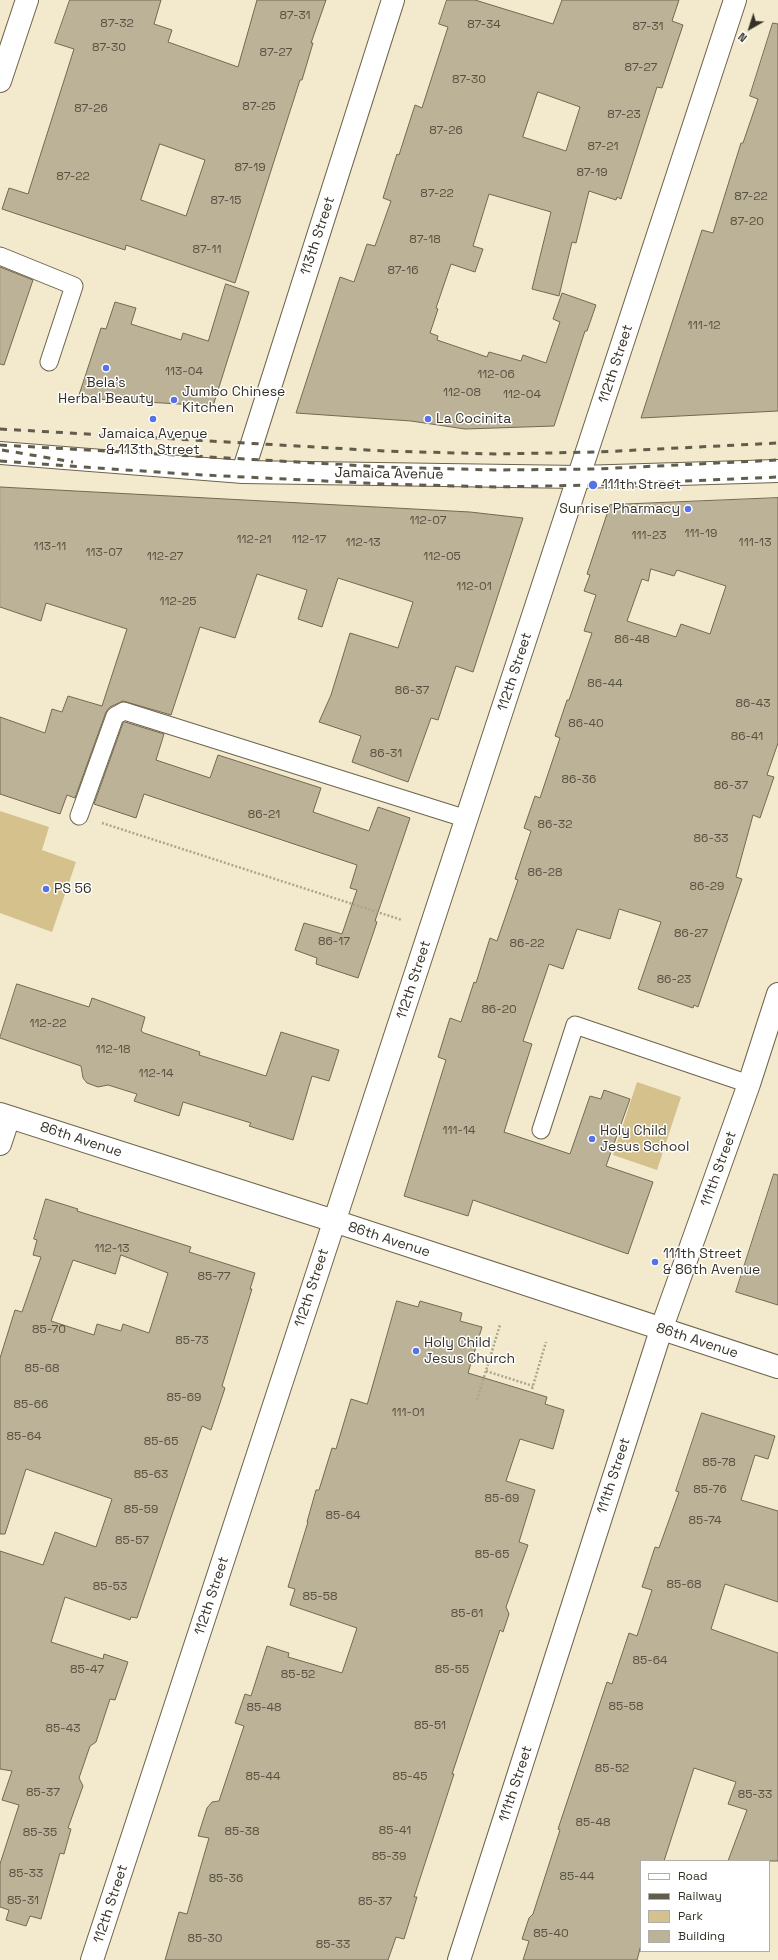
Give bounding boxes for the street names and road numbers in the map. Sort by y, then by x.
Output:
street label: 113th Street [297,195,339,277]
street label: 112th Street [595,323,637,405]
street label: Jamaica Avenue [334,465,444,483]
street label: 112th Street [494,631,536,713]
street label: 112th Street [393,939,435,1021]
street label: 86th Avenue [38,1119,124,1161]
street label: 111th Street [698,1129,740,1209]
street label: 86th Avenue [346,1219,432,1261]
street label: 112th Street [291,1247,333,1329]
street label: 86th Avenue [654,1320,740,1362]
street label: 111th Street [594,1436,634,1516]
street label: 112th Street [191,1555,233,1637]
street label: 111th Street [496,1744,536,1824]
street label: 112th Street [90,1863,132,1945]

